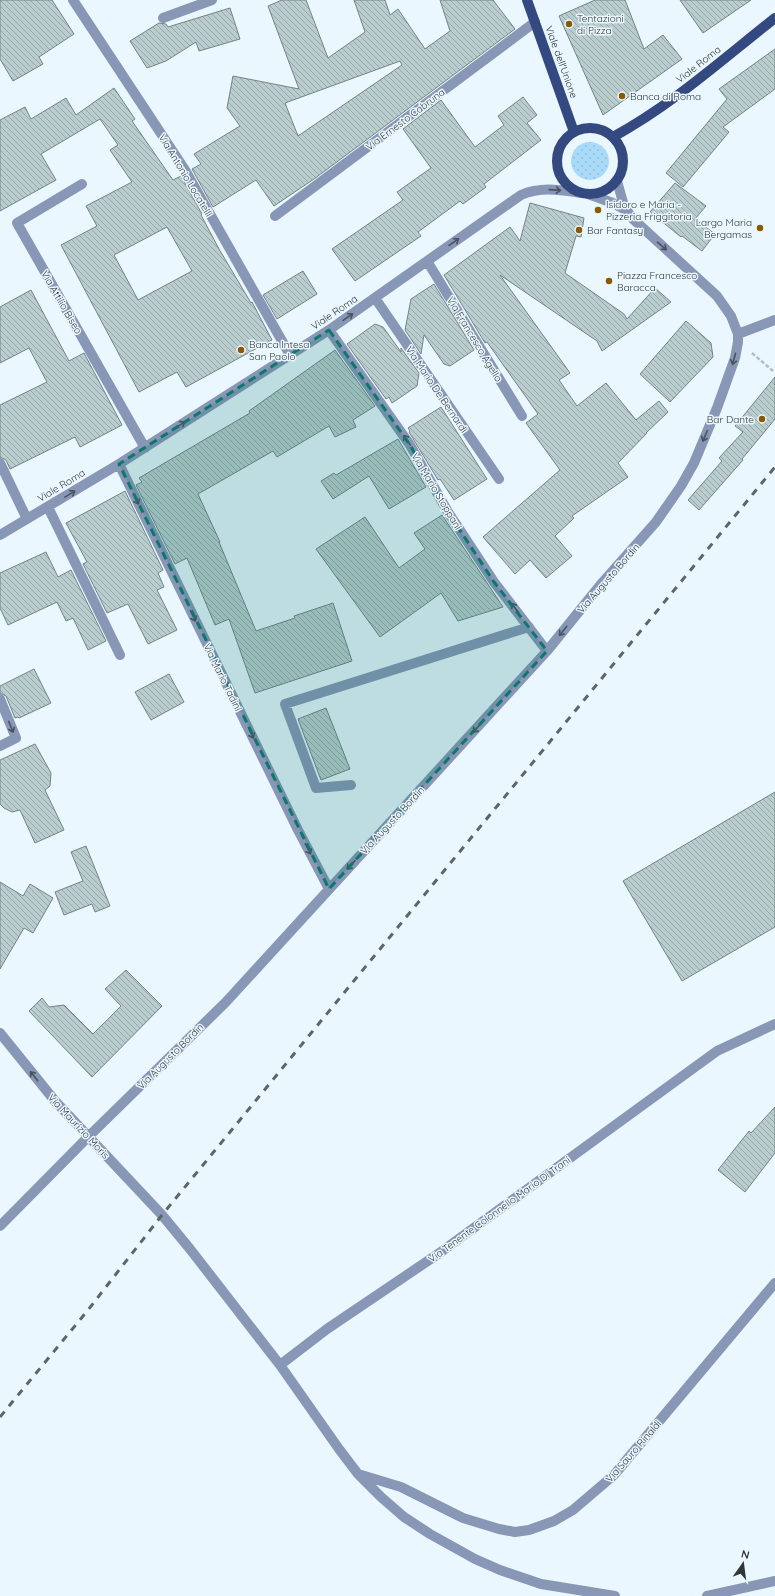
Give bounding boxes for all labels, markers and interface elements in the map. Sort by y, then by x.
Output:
place label: Tentazioni di Pizza [577,12,624,37]
marker: Tentazioni di Pizza [564,19,574,29]
street label: Viale dell'Unione [542,24,581,101]
street label: Viale Roma [673,43,723,86]
street label: Via Ernesto Cabruna [363,86,447,153]
place label: Banca di Roma [630,90,701,103]
marker: Banca di Roma [617,91,627,101]
street label: Via Antonio Locatelli [156,132,215,219]
one-way arrow [548,186,561,194]
place label: Isidoro e Maria - Pizzeria Friggitoria [606,198,692,223]
marker: Isidoro e Maria - Pizzeria Friggitoria [593,205,603,215]
place label: Largo Maria Bergamas [696,216,752,241]
marker: Largo Maria Bergamas [755,223,765,233]
place label: Bar Fantasy [587,224,643,237]
marker: Bar Fantasy [574,225,584,235]
one-way arrow [449,238,460,246]
one-way arrow [656,241,667,250]
street label: Via Attilio Biseo [38,268,85,336]
place label: Piazza Francesco Baracca [617,269,697,294]
marker: Piazza Francesco Baracca [604,276,614,286]
street label: Viale Roma [309,292,360,333]
street label: Via Francesco Agello [444,294,505,384]
one-way arrow [343,313,354,321]
place label: Banca Intesa San Paolo [249,338,309,363]
street label: Via Mario De Bernardi [403,343,470,435]
marker: Banca Intesa San Paolo [236,345,246,355]
one-way arrow [730,352,737,365]
place label: Bar Dante [707,413,754,426]
marker: Bar Dante [757,414,767,424]
one-way arrow [174,421,185,429]
one-way arrow [701,430,709,442]
one-way arrow [403,435,411,446]
street label: Via Mario Stoppani [408,450,465,532]
street label: Viale Roma [35,466,87,505]
one-way arrow [64,489,76,497]
one-way arrow [133,493,140,505]
street label: Via Augusto Bordin [574,541,642,616]
one-way arrow [511,603,519,614]
one-way arrow [190,610,198,622]
one-way arrow [559,625,568,636]
street label: Via Mario Tadini [201,641,245,713]
one-way arrow [8,721,16,733]
one-way arrow [472,723,482,733]
one-way arrow [248,726,255,738]
street label: Via Augusto Bordin [357,784,427,857]
one-way arrow [305,843,313,855]
one-way arrow [347,860,356,870]
street label: Via Augusto Bordin [135,1021,206,1092]
one-way arrow [29,1071,38,1082]
street label: Via Maurizio Moris [45,1091,112,1162]
street label: Via Tenente Colonnello Mario Di Trani [426,1153,573,1265]
street label: Via Sauro Rinaldi [603,1418,664,1485]
north arrow [723,1544,763,1584]
text: N [740,1547,751,1562]

